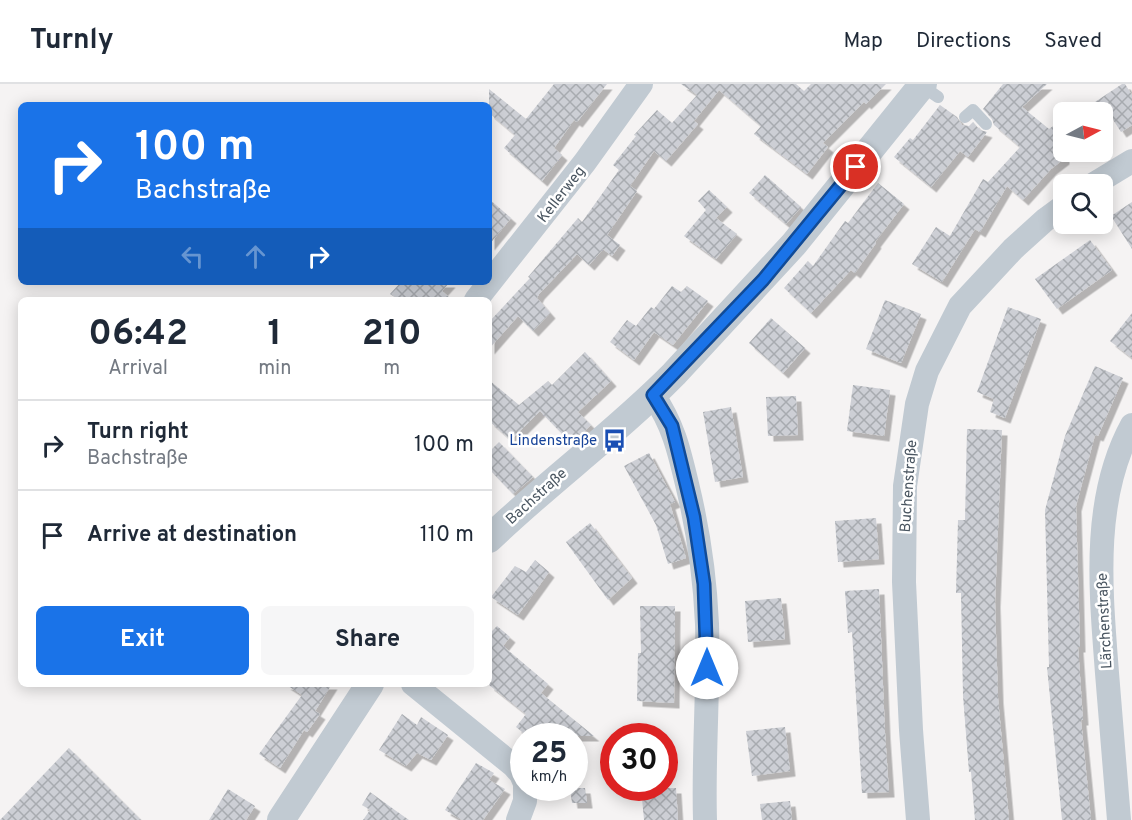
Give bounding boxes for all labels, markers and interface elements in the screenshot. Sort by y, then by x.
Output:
text: Turnly [30,23,114,59]
text: Map [843,28,883,55]
text: Directions [916,28,1011,55]
text: Saved [1044,28,1102,55]
north arrow [1053,102,1113,162]
map controls [1053,102,1113,234]
text: 100 m [135,122,254,175]
icon: right [36,126,114,204]
pin [830,141,881,192]
icon: arrive [839,150,872,183]
street label: Kellerweg [534,163,590,227]
text: Bachstraße [135,174,271,208]
button: search [1053,174,1113,234]
icon: left [176,240,209,273]
icon: ahead [239,240,272,273]
icon: right [302,240,335,273]
text: 06:42 [88,312,188,358]
text: 1 [268,312,282,358]
text: 210 [362,312,422,358]
text: Arrival [108,356,168,382]
text: min [258,356,291,382]
text: m [383,356,400,382]
text: Turn right [87,419,189,446]
bus stop icon: Lindenstraße [602,427,628,453]
icon: right [36,429,69,462]
text: 100 m [414,432,474,459]
place label: Lindenstraße [509,432,597,451]
street label: Buchenstraße [897,439,922,533]
text: Bachstraße [87,446,188,472]
street label: Bachstraße [502,465,572,530]
icon: arrive [36,519,69,552]
text: Arrive at destination [87,522,297,549]
text: 110 m [420,522,474,549]
street label: Lärchenstraße [1093,572,1118,670]
button: Exit [36,606,249,675]
button: Share [261,606,474,675]
position arrow [675,636,739,700]
speed limit sign: 30 [600,723,678,801]
text: 25 [531,736,567,773]
text: km/h [531,768,567,787]

